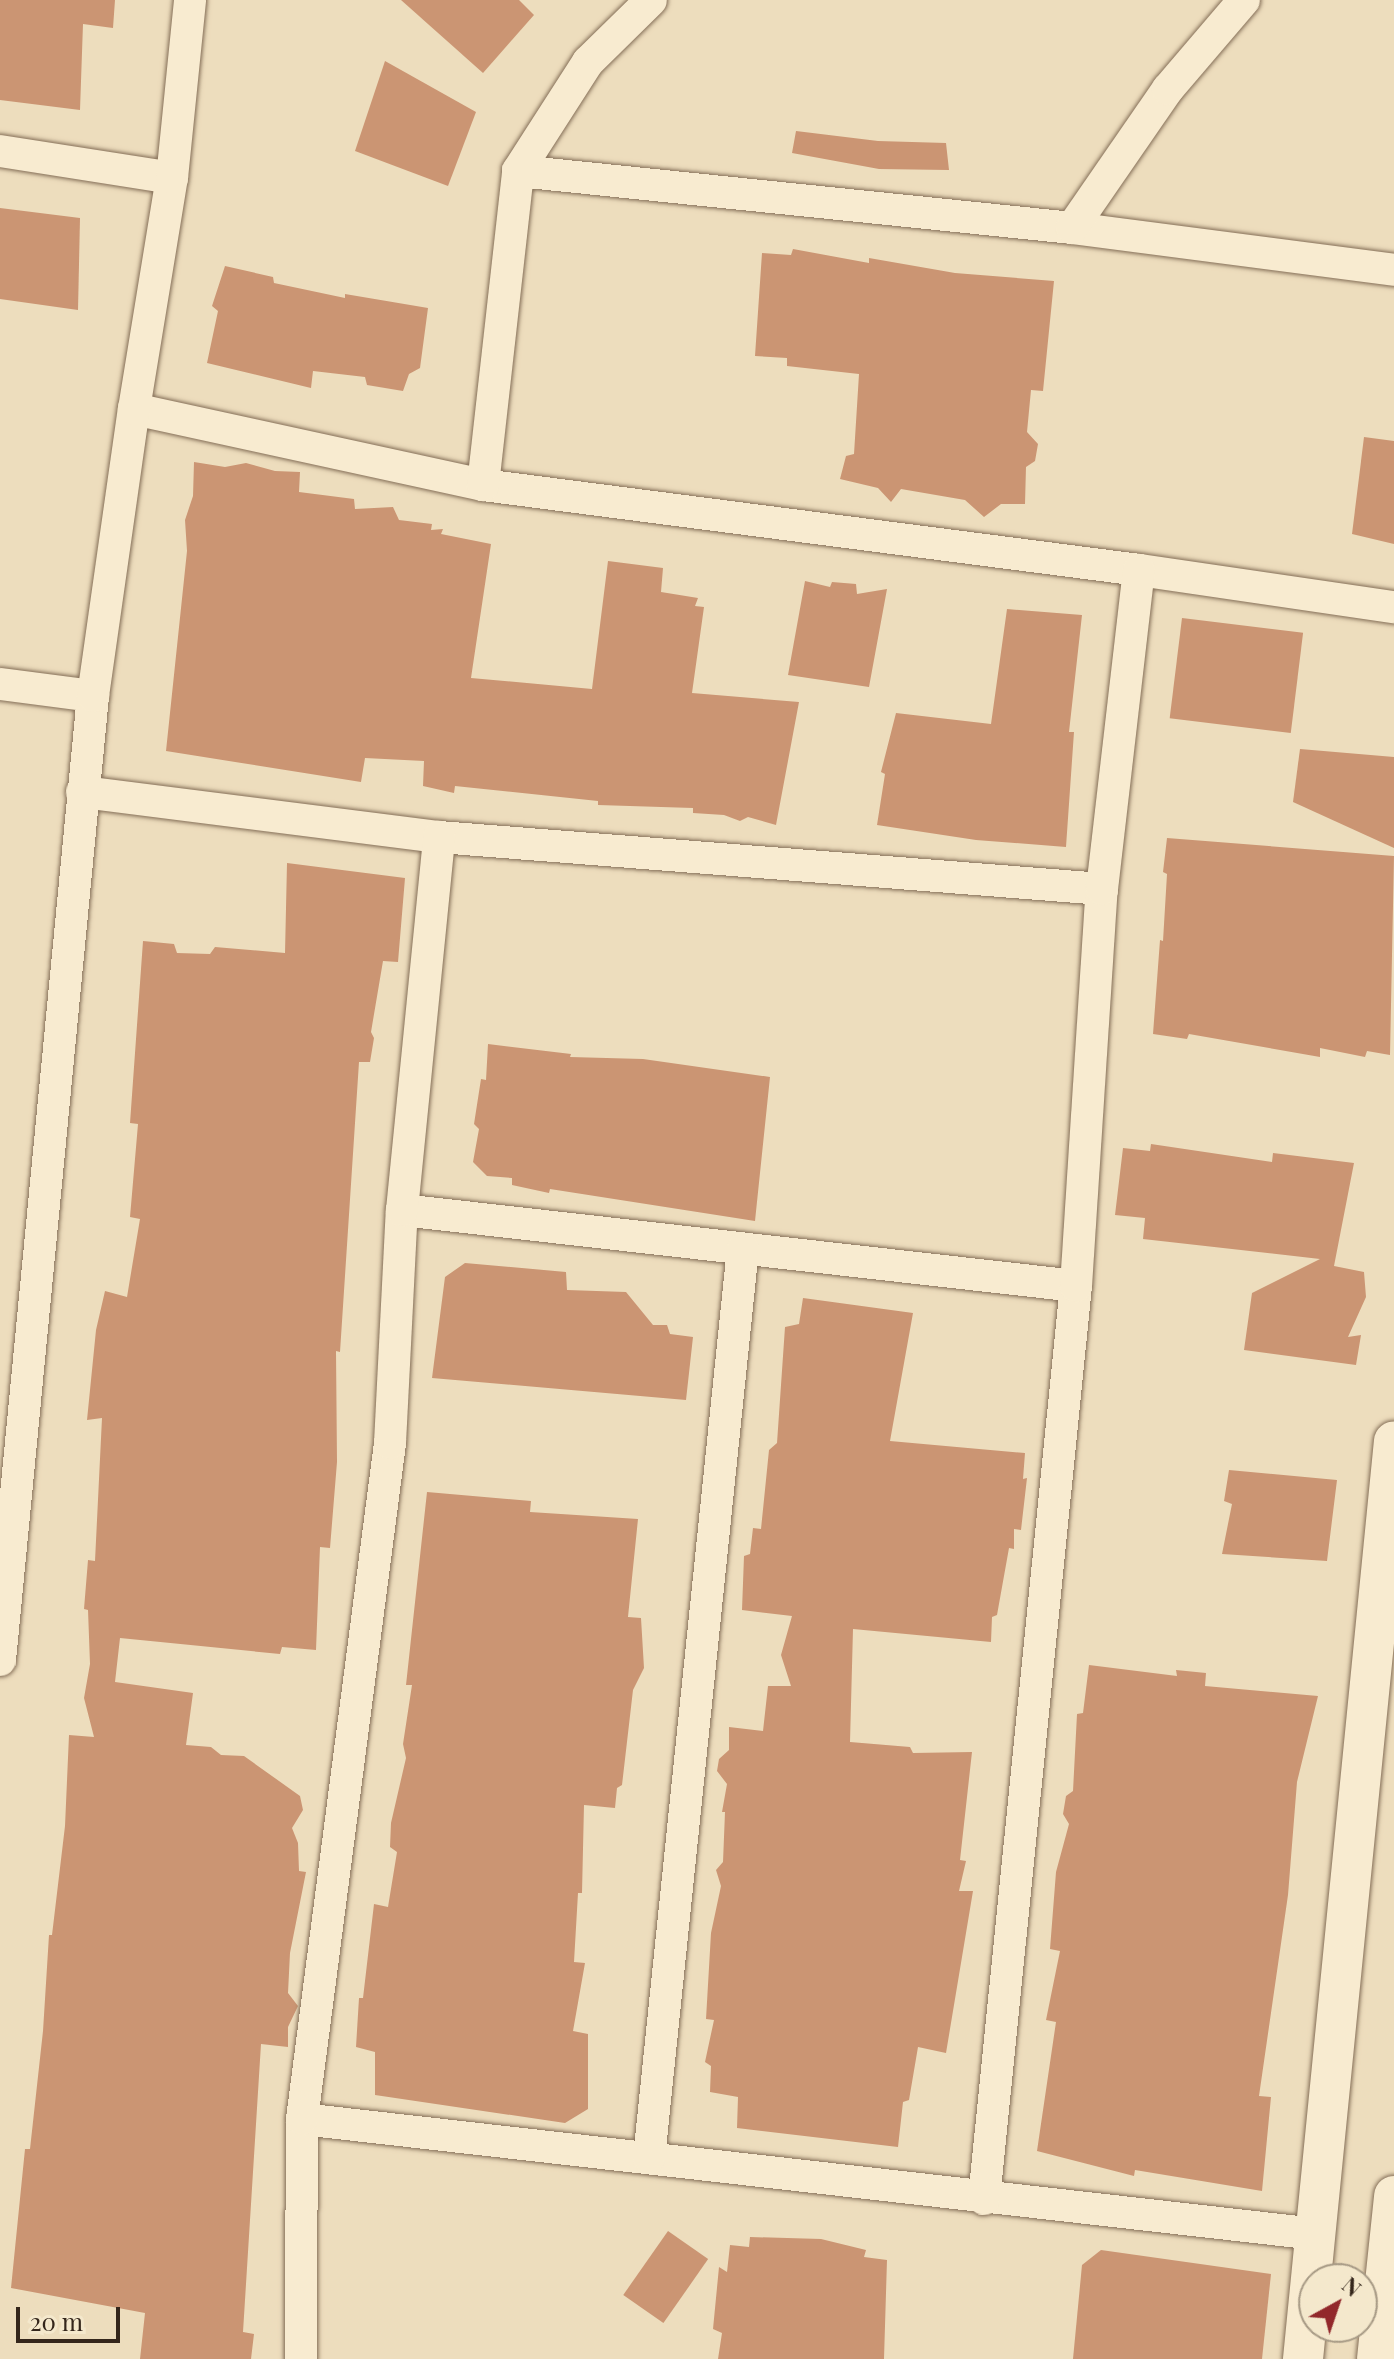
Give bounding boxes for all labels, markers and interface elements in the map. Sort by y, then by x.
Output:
north arrow [1298,2263,1378,2343]
text: N [1336,2270,1368,2303]
scale bar [20,2291,124,2341]
text: 20 m [30,2305,83,2337]

